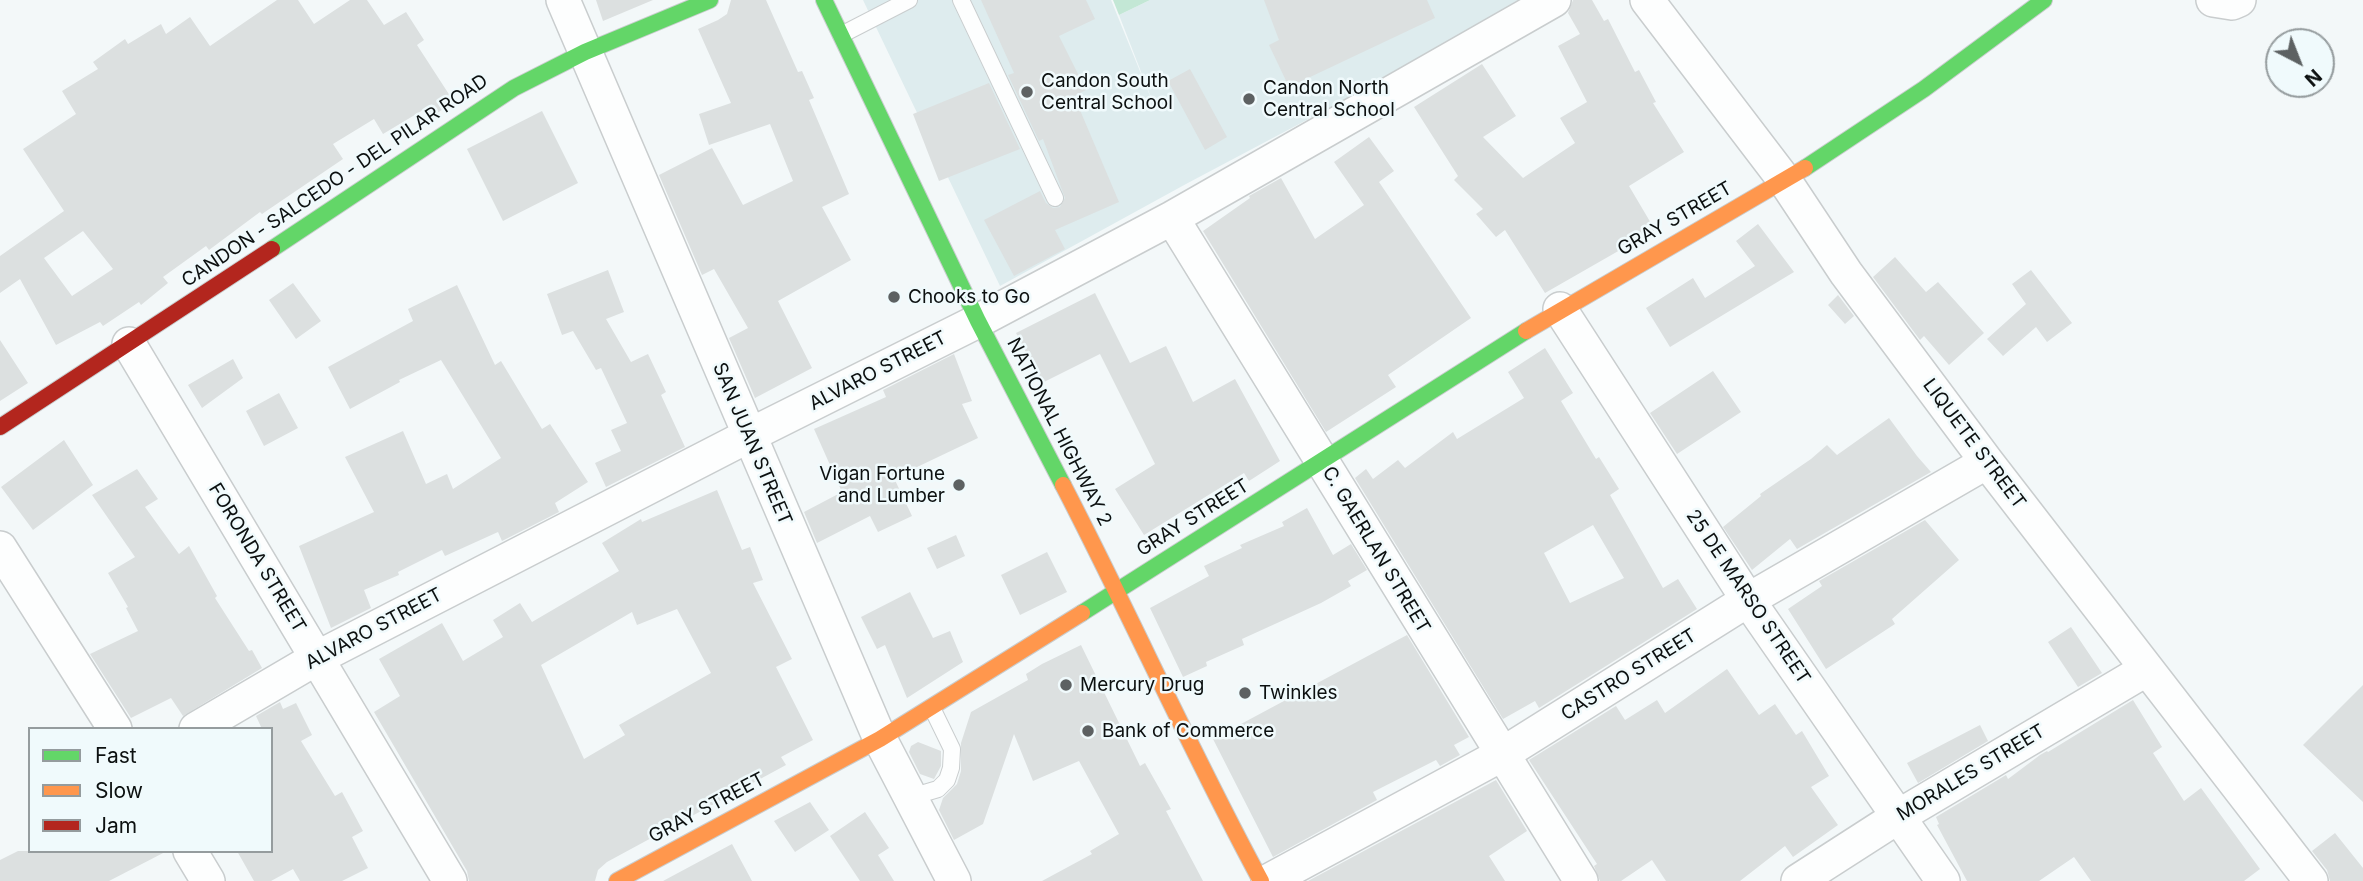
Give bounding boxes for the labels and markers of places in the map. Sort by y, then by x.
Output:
place label: Candon South Central School [1041,70,1173,114]
place label: Candon North Central School [1263,77,1395,121]
marker: Candon South Central School [1019,84,1035,100]
marker: Candon North Central School [1241,91,1257,107]
place label: Chooks to Go [908,286,1030,308]
marker: Chooks to Go [886,289,902,305]
place label: Vigan Fortune and Lumber [819,463,945,507]
marker: Vigan Fortune and Lumber [951,477,967,493]
place label: Mercury Drug [1080,674,1204,696]
marker: Mercury Drug [1058,677,1074,693]
place label: Twinkles [1259,682,1338,704]
marker: Twinkles [1237,685,1253,701]
place label: Bank of Commerce [1102,720,1274,742]
marker: Bank of Commerce [1080,723,1096,739]

